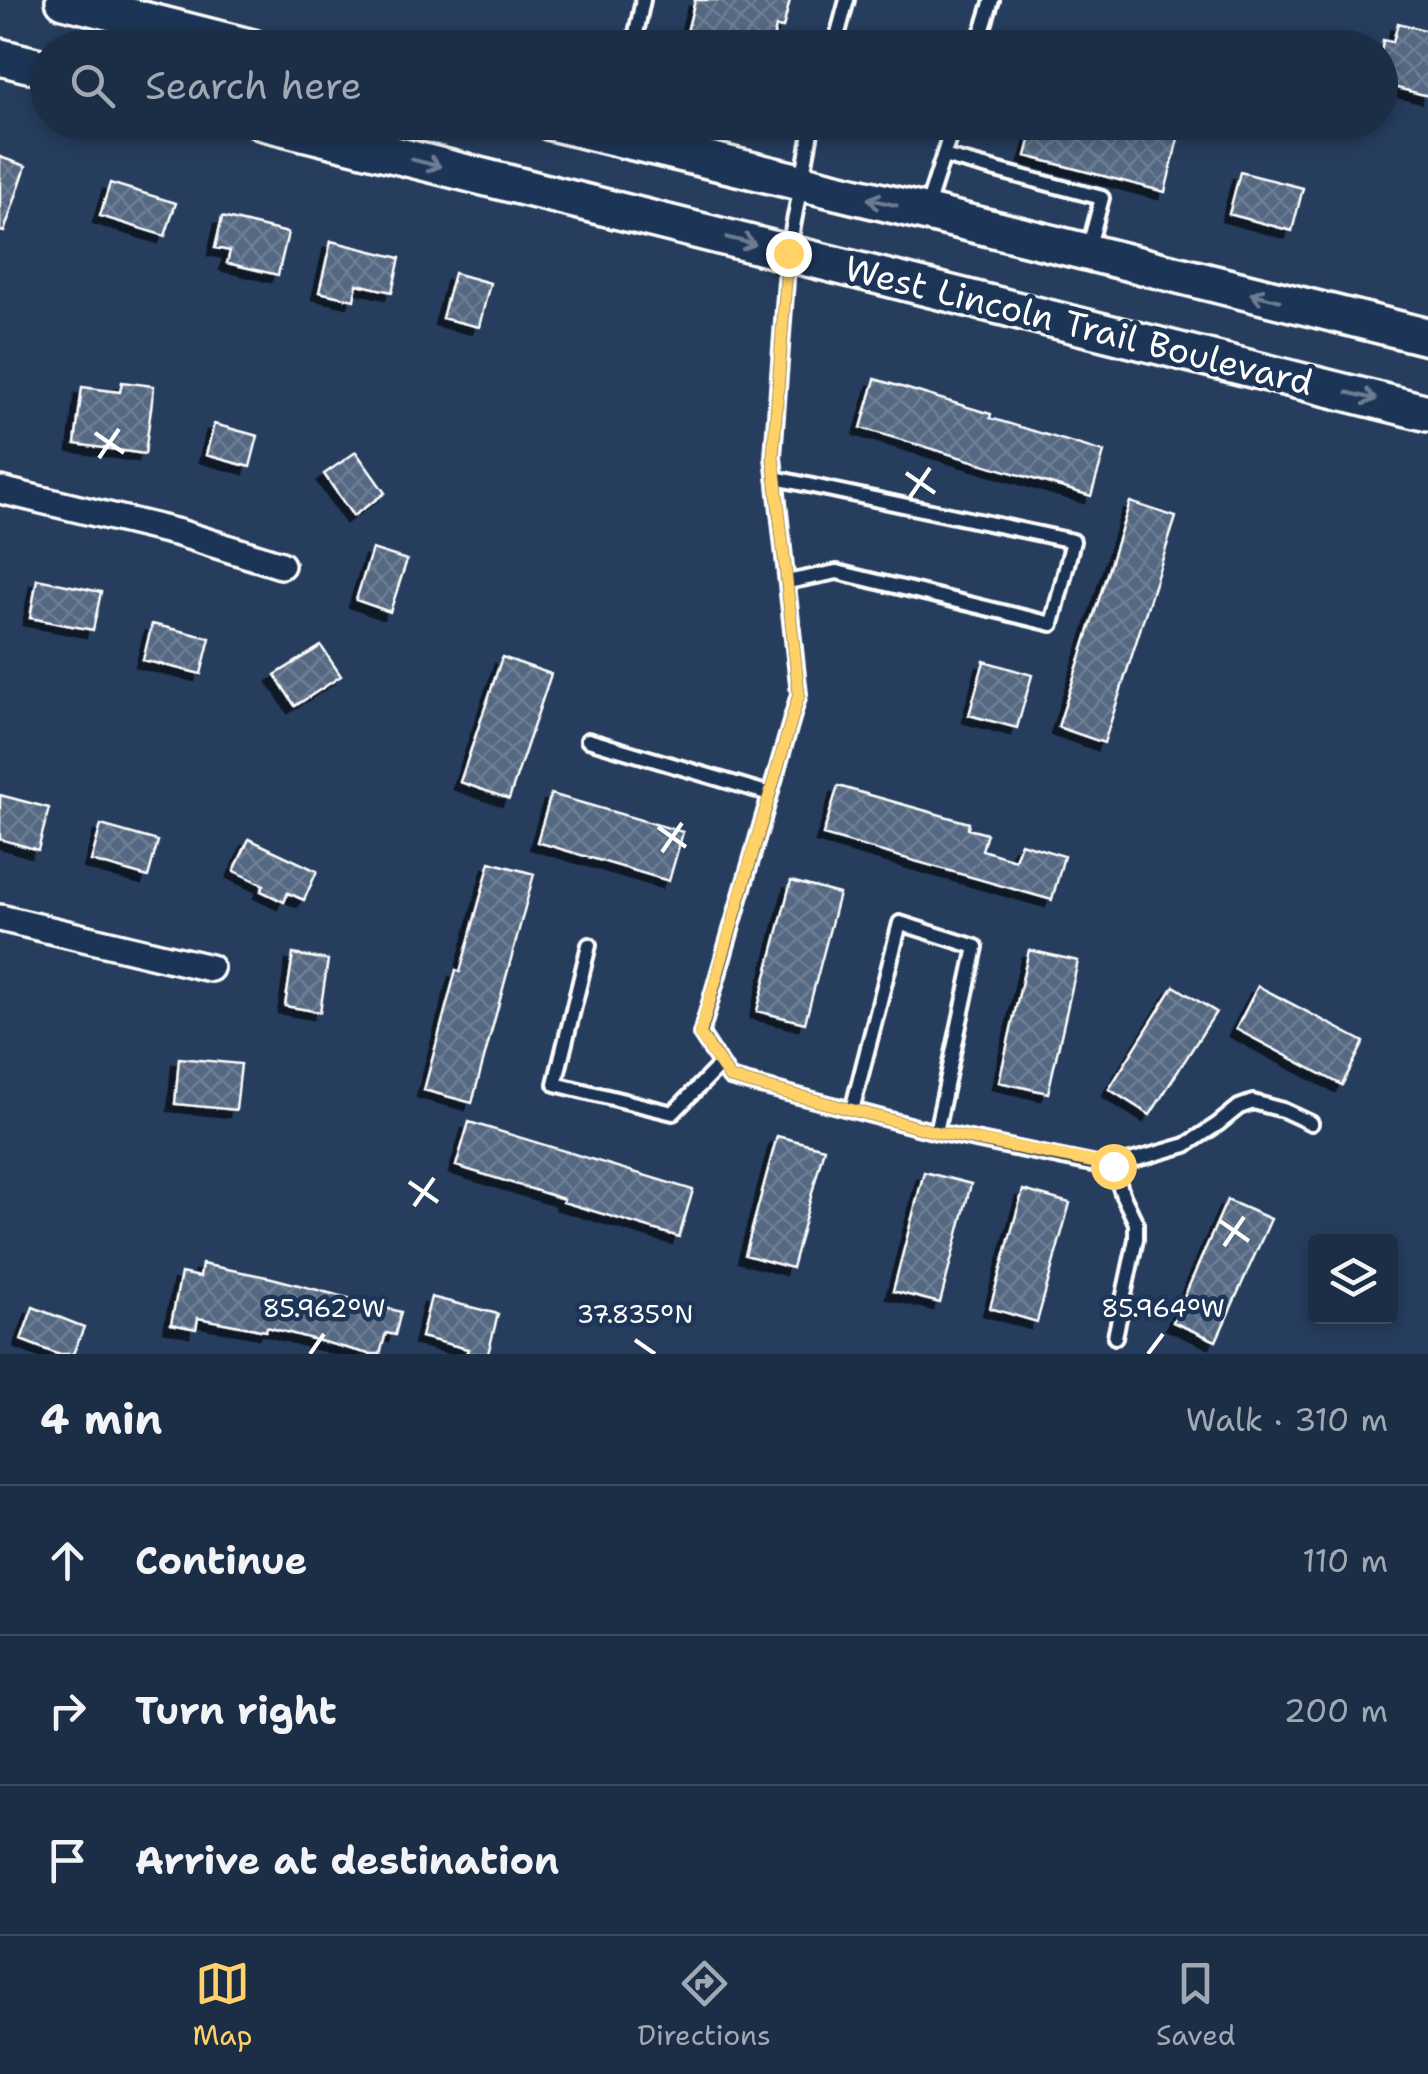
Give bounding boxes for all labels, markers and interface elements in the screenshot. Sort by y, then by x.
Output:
search box [30,30,1398,140]
icon: search [65,58,120,113]
text: Search here [145,60,362,111]
one-way arrow [409,155,441,173]
one-way arrow [867,192,899,210]
route end [766,231,812,277]
one-way arrow [724,233,756,251]
street label: West Lincoln Trail Boulevard [840,244,1318,406]
one-way arrow [1250,286,1281,305]
one-way arrow [1345,388,1377,406]
route start [1091,1144,1137,1190]
map controls [1308,1234,1398,1324]
button: layers [1308,1234,1398,1324]
text: 85.962°W [263,1291,385,1325]
text: 85.964°W [1101,1291,1225,1325]
text: 37.835°N [577,1297,693,1331]
text: 4 min [40,1391,162,1447]
text: Walk · 310 m [1186,1398,1388,1441]
icon: ahead [40,1533,95,1588]
text: Continue [135,1535,307,1586]
text: 110 m [1302,1539,1388,1582]
icon: right [40,1683,95,1738]
text: Turn right [135,1685,337,1736]
text: 200 m [1284,1689,1388,1732]
icon: arrive [40,1833,95,1888]
text: Arrive at destination [135,1835,559,1886]
tab: Map [193,1956,252,2054]
tab: Directions [637,1956,771,2054]
tab: Saved [1156,1956,1235,2054]

